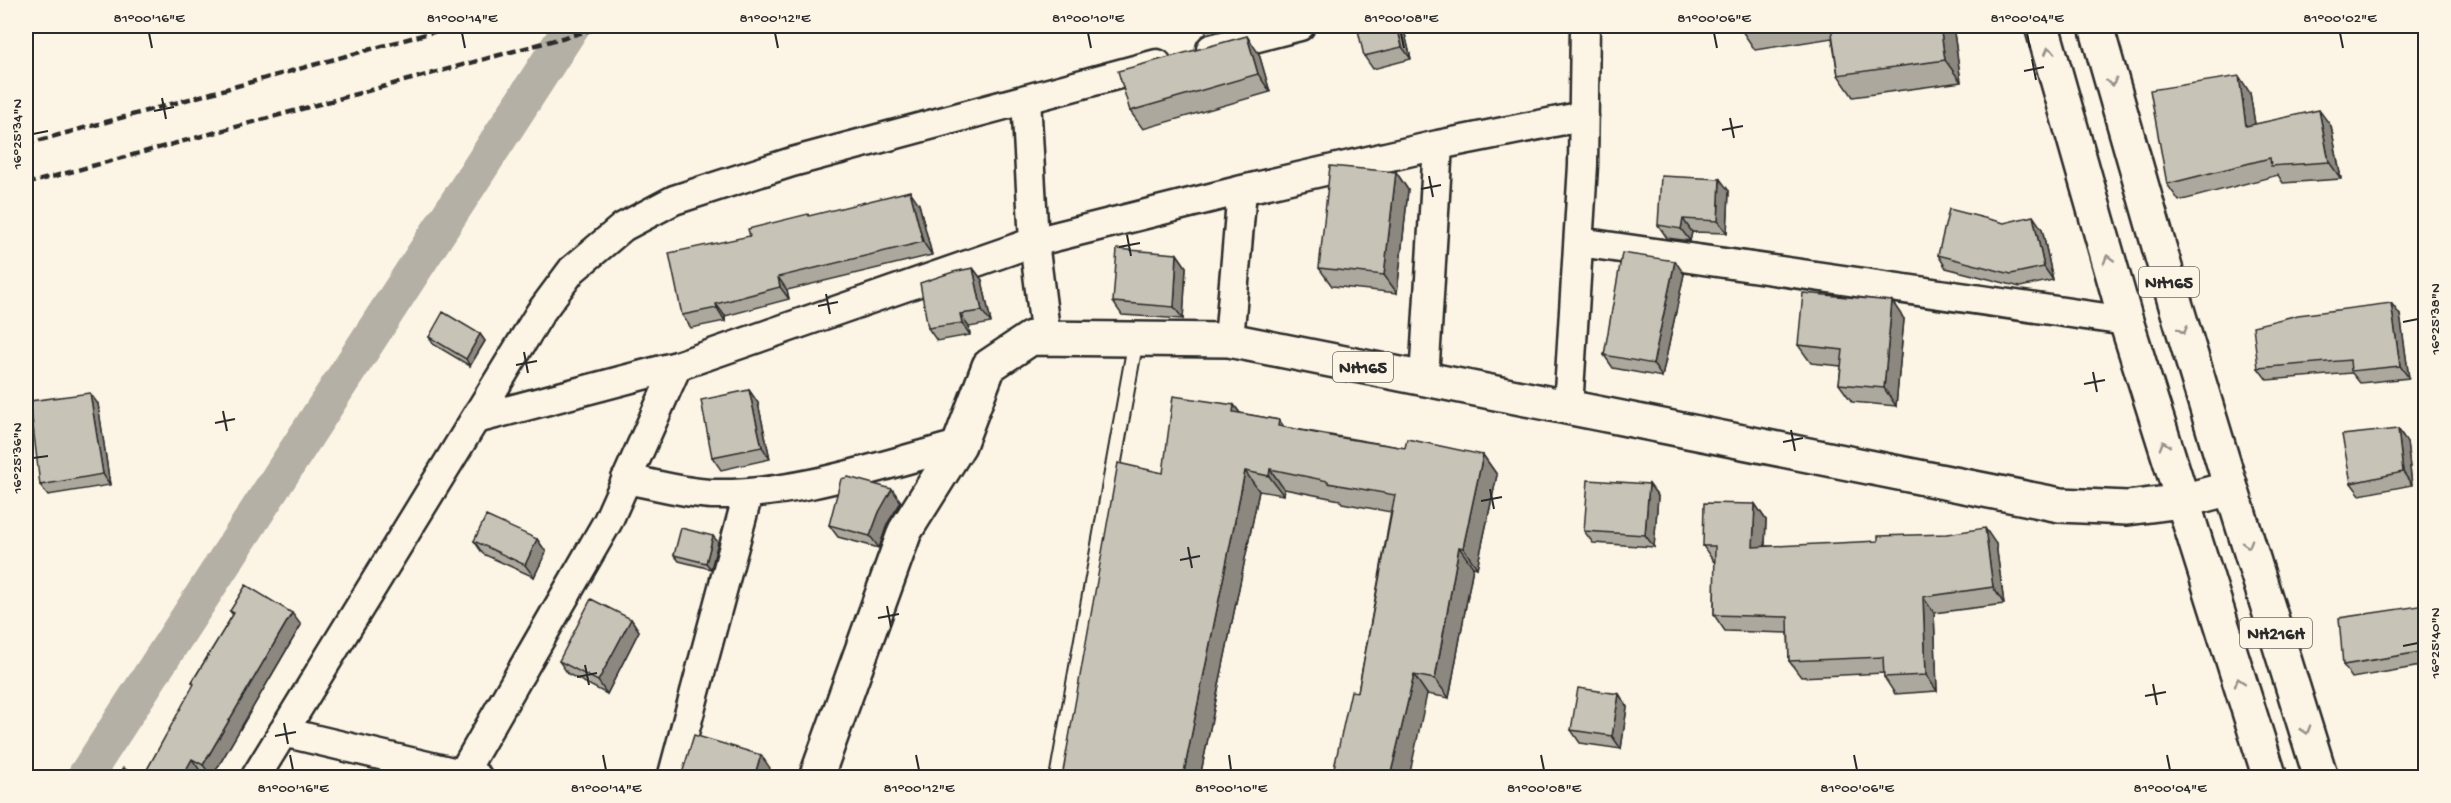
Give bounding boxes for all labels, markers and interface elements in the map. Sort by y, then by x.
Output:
text: 81°00'16"E [113,10,185,28]
text: 81°00'14"E [427,10,498,28]
text: 81°00'12"E [740,10,811,28]
text: 81°00'10"E [1052,10,1125,28]
text: 81°00'08"E [1364,10,1439,28]
text: 81°00'06"E [1677,10,1751,28]
text: 81°00'04"E [1990,10,2064,28]
text: 81°00'02"E [2303,10,2377,28]
one-way arrow [2044,46,2057,56]
one-way arrow [2105,76,2117,87]
text: 16°25'34"N [9,99,27,170]
one-way arrow [2103,254,2116,264]
road number: NH165 [2139,267,2199,297]
text: 16°25'38"N [2427,283,2445,356]
one-way arrow [2176,324,2188,335]
road number: NH165 [1333,352,1393,382]
text: 16°25'36"N [9,422,27,494]
one-way arrow [2159,441,2172,451]
one-way arrow [2241,538,2253,549]
text: 16°25'40"N [2427,607,2445,680]
road number: NH216H [2240,618,2312,648]
one-way arrow [2234,677,2246,688]
one-way arrow [2299,724,2311,735]
text: 81°00'16"E [257,780,329,798]
text: 81°00'14"E [571,780,642,798]
text: 81°00'12"E [884,780,955,798]
text: 81°00'10"E [1195,780,1268,798]
text: 81°00'08"E [1507,780,1582,798]
text: 81°00'06"E [1820,780,1894,798]
text: 81°00'04"E [2133,780,2207,798]

